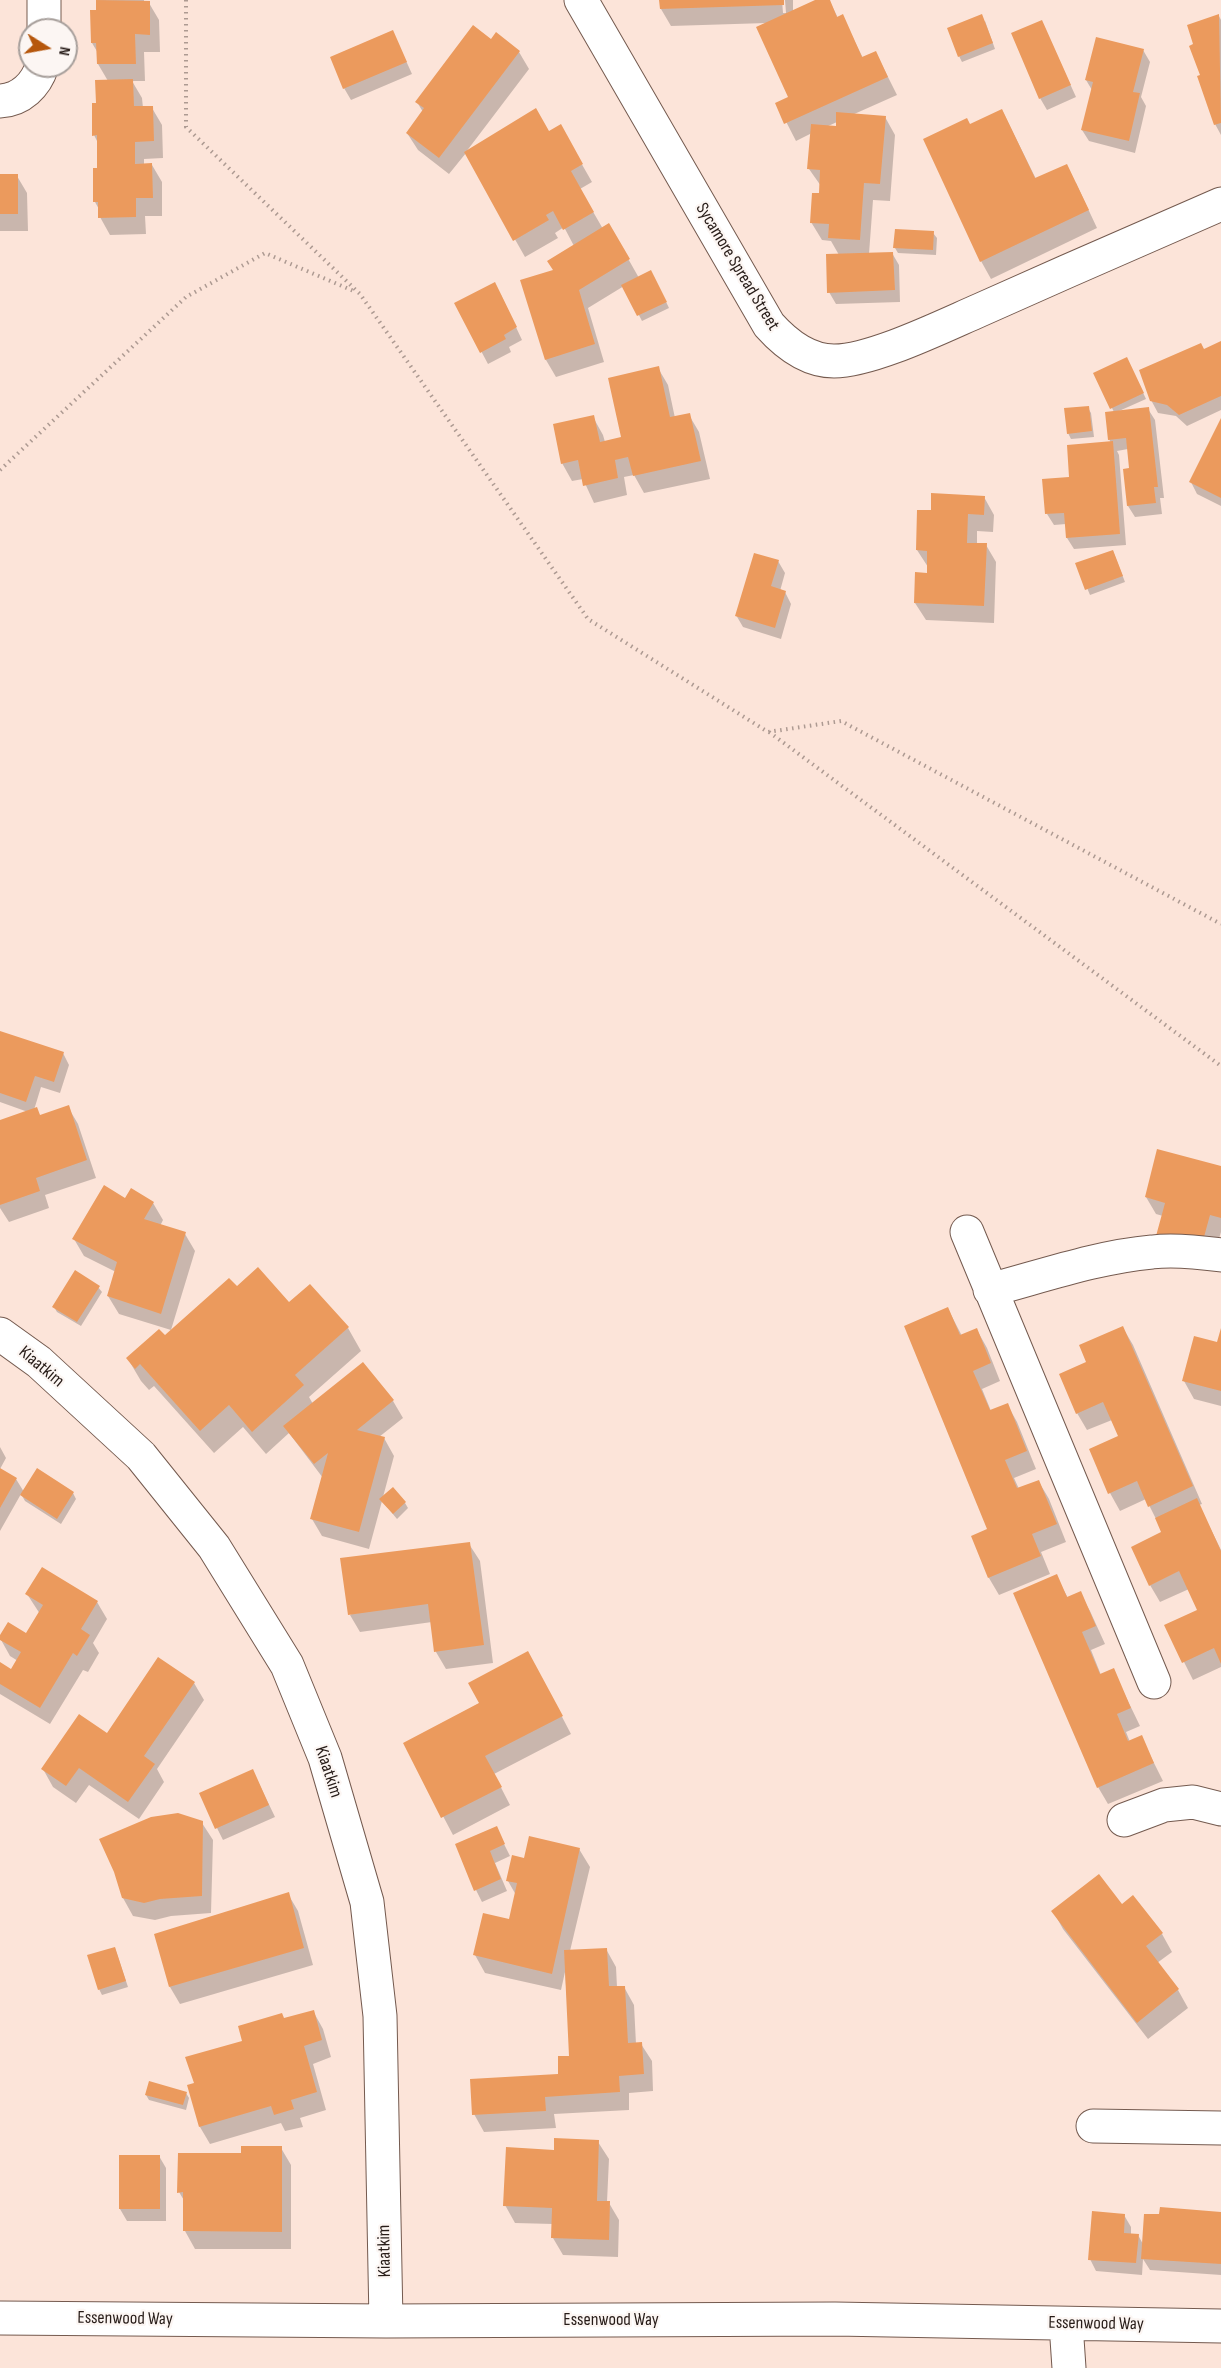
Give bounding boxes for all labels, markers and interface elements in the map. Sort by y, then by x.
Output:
north arrow [18,18,78,78]
text: N [54,45,74,57]
street label: Sycamore Spread Street [690,199,784,335]
street label: Kiaatkim [14,1342,68,1392]
street label: Kiaatkim [310,1744,346,1800]
street label: Kiaatkim [374,2224,396,2278]
street label: Essenwood Way [77,2307,173,2331]
street label: Essenwood Way [563,2309,659,2331]
street label: Essenwood Way [1048,2312,1144,2336]

